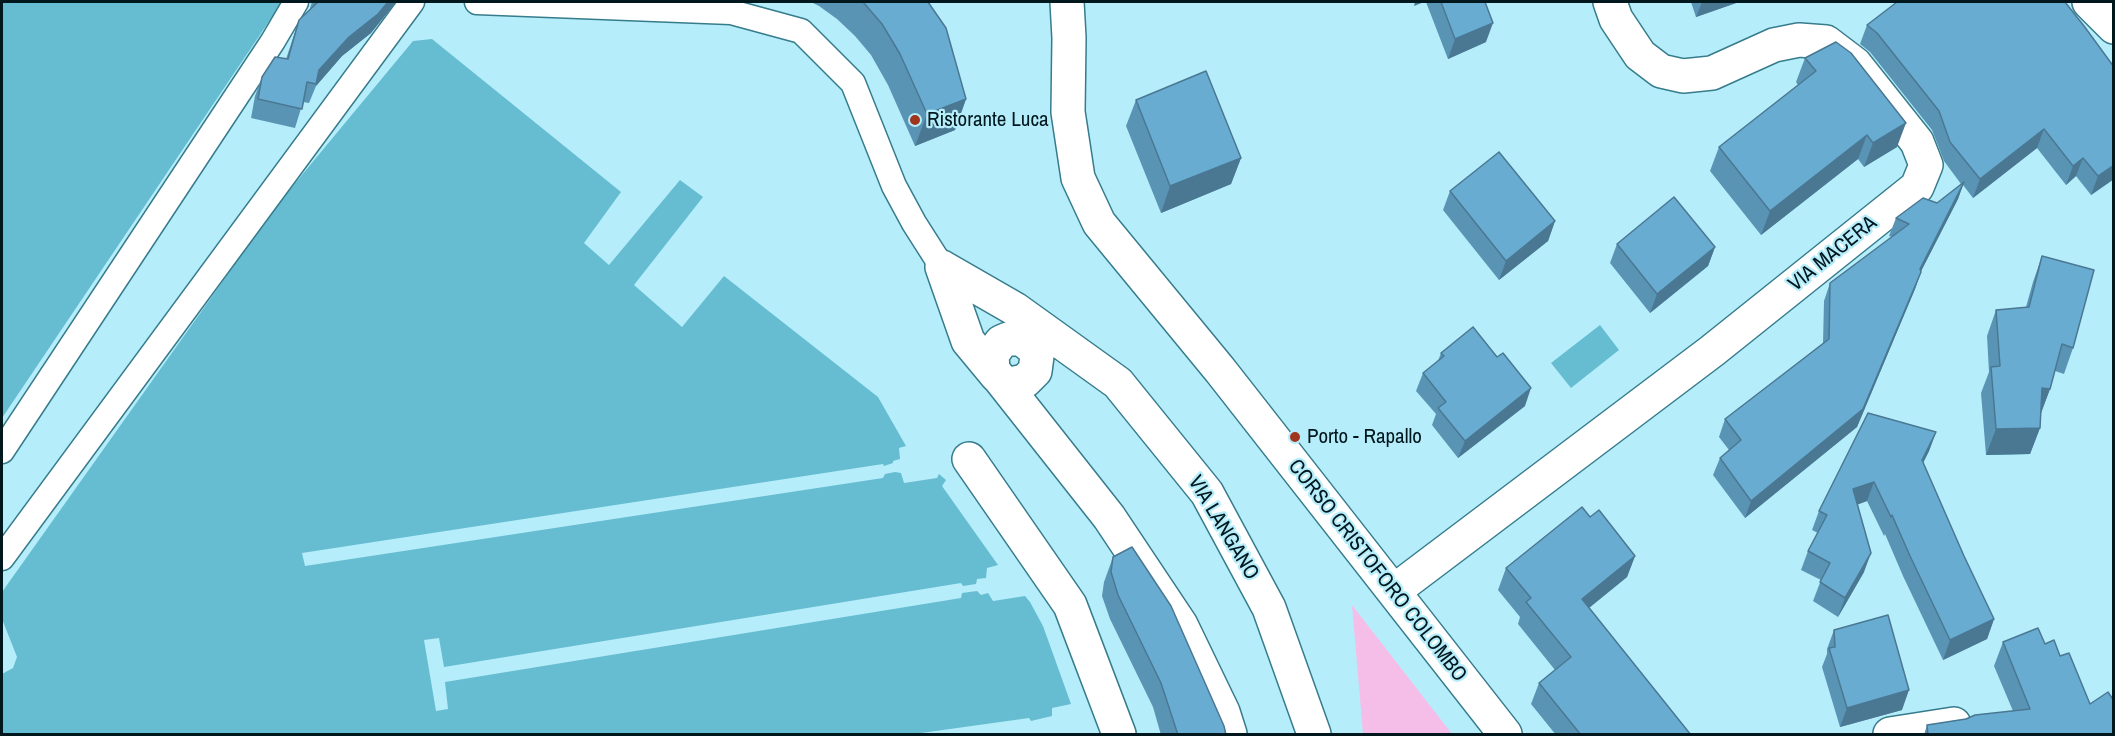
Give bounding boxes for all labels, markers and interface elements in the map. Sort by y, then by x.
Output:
place label: Ristorante Luca [927,107,1049,133]
marker: Ristorante Luca [908,113,922,127]
street label: VIA MACERA [1784,211,1882,297]
place label: Porto - Rapallo [1307,424,1422,450]
marker: Porto - Rapallo [1288,430,1302,444]
street label: CORSO CRISTOFORO COLOMBO [1282,455,1472,687]
street label: VIA LANGANO [1182,471,1264,585]

